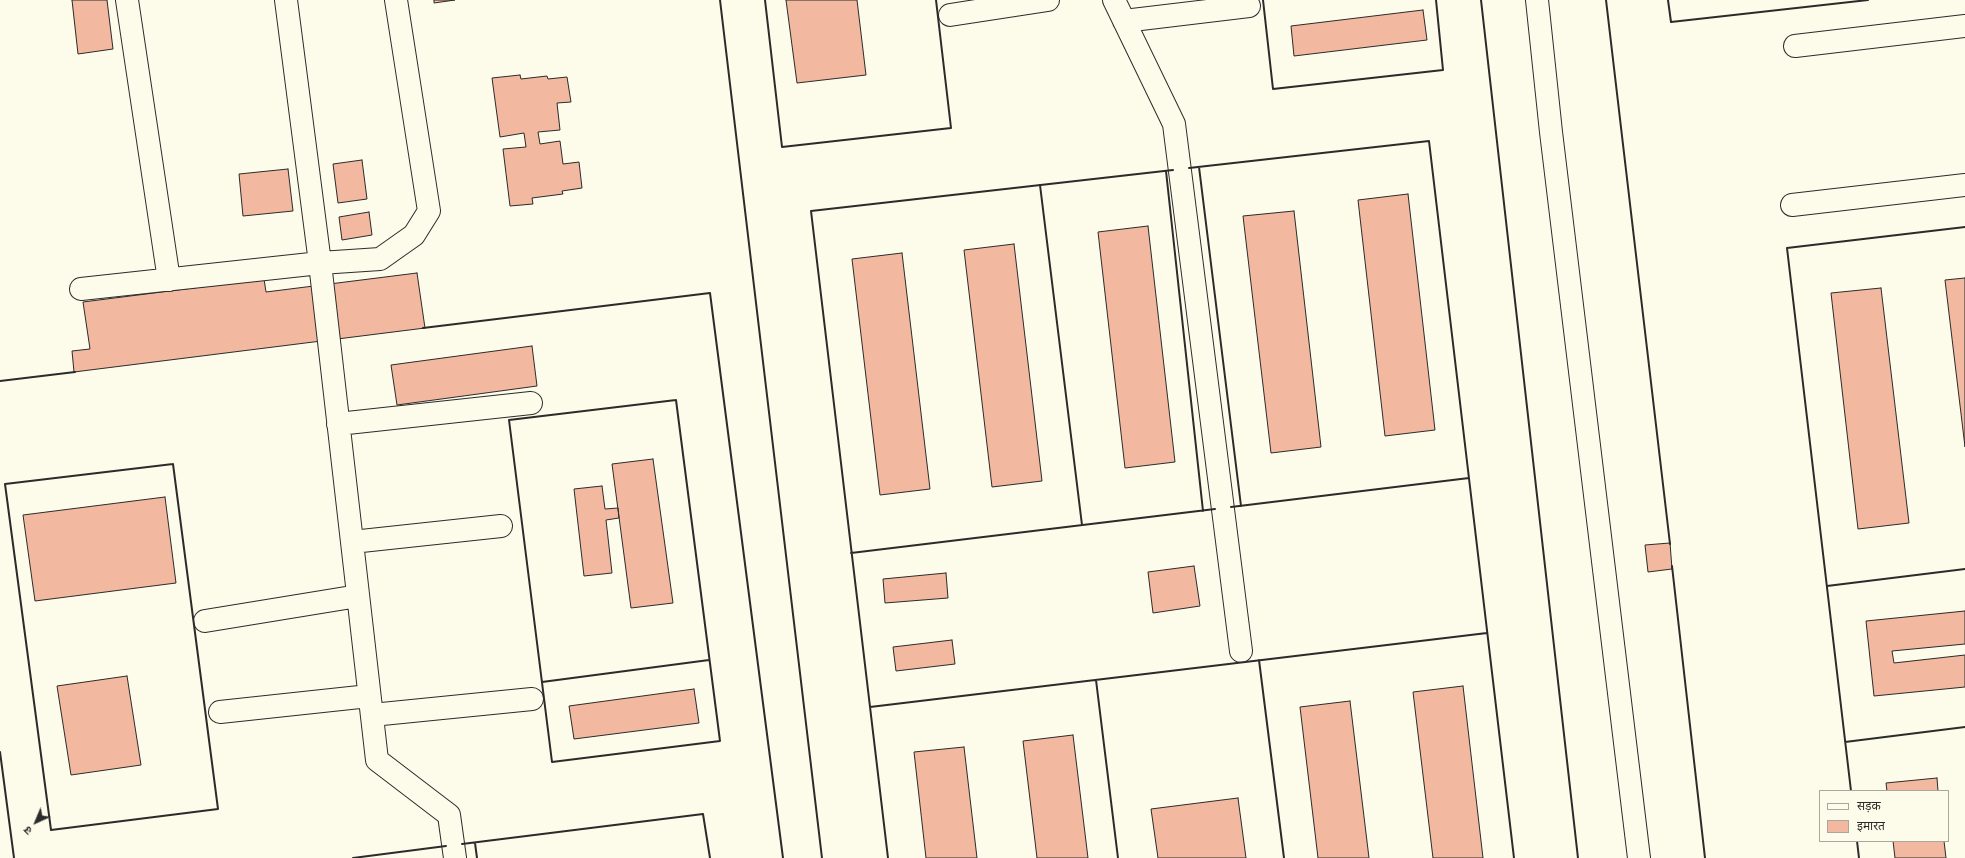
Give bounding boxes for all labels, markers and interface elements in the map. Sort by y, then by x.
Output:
legend [1819,790,1949,842]
text: सड़क [1857,798,1881,813]
north arrow [16,802,56,842]
text: इमारत [1857,818,1885,833]
text: उ [20,823,35,838]

